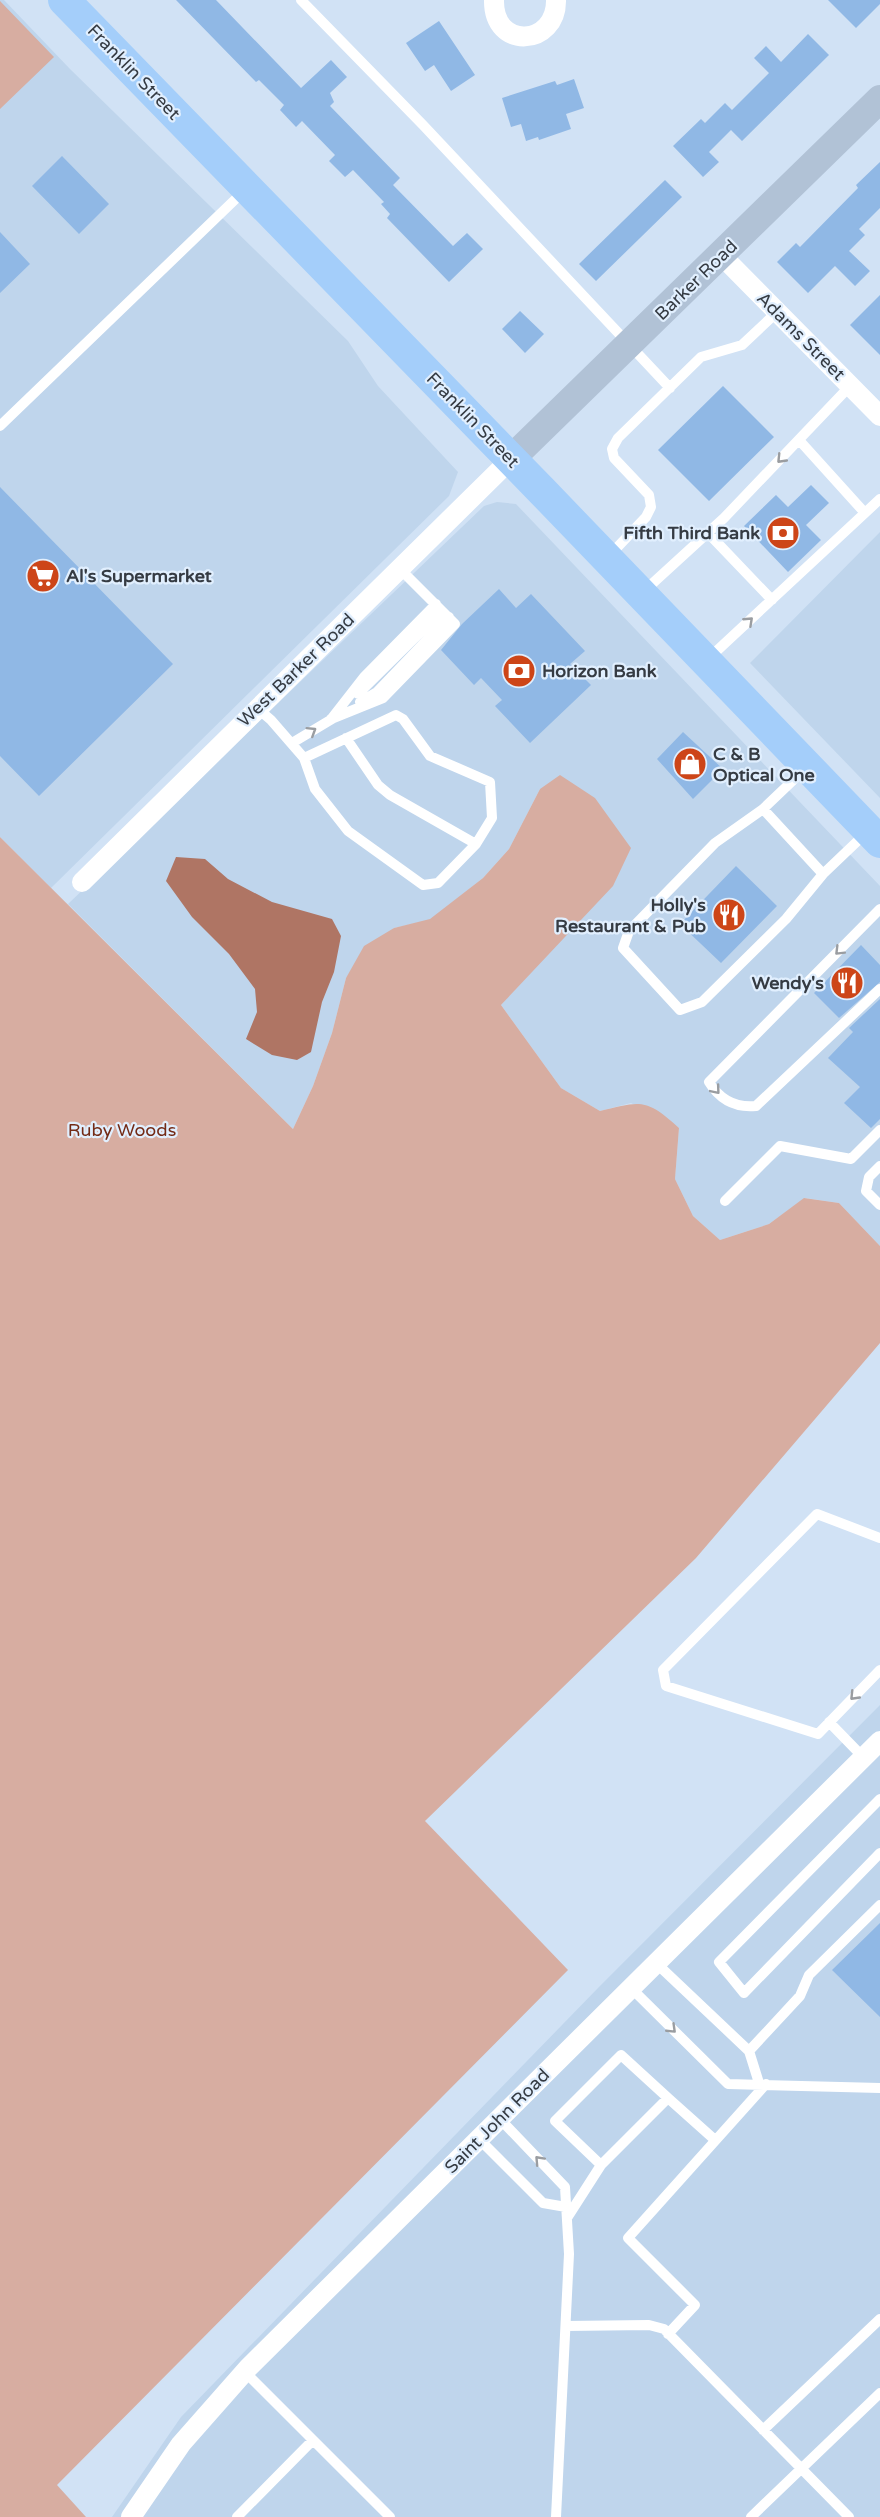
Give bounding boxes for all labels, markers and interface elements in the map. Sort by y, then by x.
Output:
street label: Franklin Street [83,20,185,124]
street label: Barker Road [650,235,742,325]
street label: Adams Street [752,287,850,385]
street label: Franklin Street [422,368,524,472]
one-way arrow [777,452,788,462]
bank icon: Fifth Third Bank [765,515,801,551]
place label: Fifth Third Bank [623,522,760,544]
supermarket icon: Al's Supermarket [25,558,61,594]
place label: Al's Supermarket [66,565,212,587]
street label: West Barker Road [233,609,359,731]
one-way arrow [742,617,752,628]
bank icon: Horizon Bank [501,653,537,689]
place label: Horizon Bank [542,660,657,682]
one-way arrow [305,727,316,738]
place label: C & B Optical One [713,743,815,786]
shop icon: C & B Optical One [672,746,708,782]
place label: Holly's Restaurant & Pub [555,894,706,937]
restaurant icon: Holly's Restaurant & Pub [711,897,747,933]
one-way arrow [835,943,846,954]
restaurant icon: Wendy's [829,965,865,1001]
place label: Wendy's [752,972,824,994]
one-way arrow [709,1083,720,1094]
park label: Ruby Woods [68,1119,176,1141]
one-way arrow [851,1689,862,1700]
one-way arrow [665,2022,676,2033]
street label: Saint John Road [440,2064,554,2178]
one-way arrow [535,2156,546,2167]

